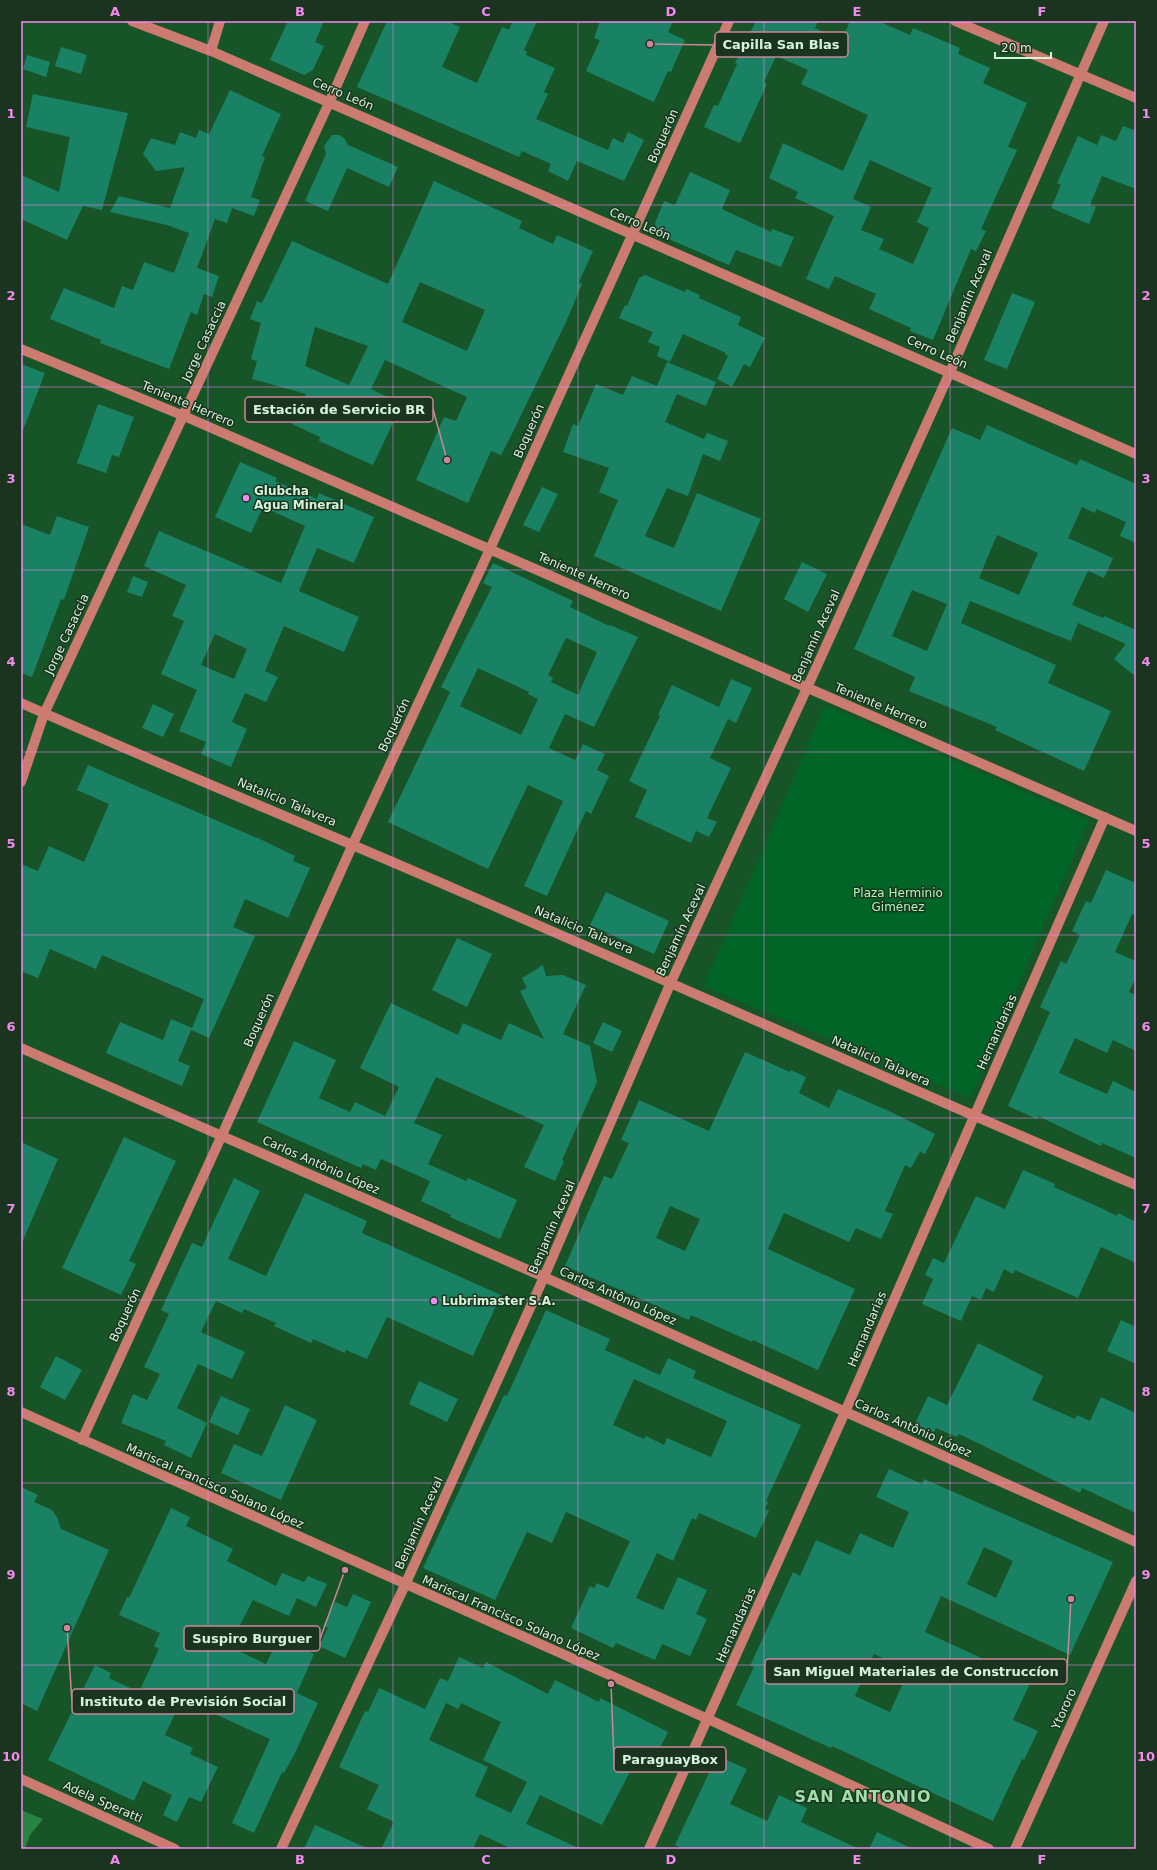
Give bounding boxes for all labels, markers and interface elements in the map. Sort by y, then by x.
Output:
text: A [110,4,120,19]
text: B [295,4,305,19]
text: C [481,4,491,19]
text: D [666,4,677,19]
text: E [853,4,861,19]
text: F [1038,4,1046,19]
callout: Capilla San Blas [715,32,848,57]
scale bar [995,34,1051,60]
text: Capilla San Blas [722,37,840,52]
text: 20 m [1001,41,1032,55]
street label: Cerro León [310,75,376,113]
text: 1 [6,106,16,121]
text: 1 [1141,106,1151,121]
street label: Boquerón [645,107,681,165]
street label: Cerro León [607,205,673,243]
street label: Benjamín Aceval [943,247,995,345]
text: 2 [6,288,16,303]
text: 2 [1141,288,1151,303]
street label: Jorge Casaccia [179,298,229,385]
street label: Cerro León [904,332,970,372]
street label: Teniente Herrero [138,378,237,430]
callout: Estación de Servicio BR [245,397,433,422]
text: Estación de Servicio BR [253,402,425,417]
street label: Boquerón [511,402,547,460]
text: 3 [6,471,16,486]
text: 3 [1141,471,1151,486]
place label: Glubcha Agua Mineral [254,484,344,512]
marker: Glubcha Agua Mineral [241,493,251,503]
street label: Teniente Herrero [535,549,632,603]
street label: Benjamín Aceval [789,587,843,685]
street label: Jorge Casaccia [42,591,92,678]
text: 4 [6,654,16,669]
text: 4 [1141,654,1151,669]
street label: Teniente Herrero [831,680,930,732]
street label: Boquerón [375,696,413,754]
street label: Natalicio Talavera [235,775,339,829]
text: 5 [6,836,16,851]
text: 5 [1141,836,1151,851]
street label: Benjamín Aceval [653,882,709,978]
park label: Plaza Herminio Giménez [853,886,943,914]
street label: Natalicio Talavera [532,903,636,957]
street label: Boquerón [241,991,277,1049]
street label: Hernandarias [974,992,1020,1072]
text: 6 [6,1019,16,1034]
text: 6 [1141,1019,1151,1034]
street label: Natalicio Talavera [830,1033,932,1089]
street label: Carlos Antônio López [260,1133,382,1197]
street label: Benjamín Aceval [526,1178,578,1276]
text: 7 [6,1201,16,1216]
text: 7 [1141,1201,1151,1216]
street label: Carlos Antônio López [557,1264,679,1328]
street label: Boquerón [106,1286,144,1344]
street label: Hernandarias [845,1289,889,1369]
place label: Lubrimaster S.A. [442,1294,556,1308]
marker: Lubrimaster S.A. [429,1296,439,1306]
text: 8 [6,1384,16,1399]
text: 8 [1141,1384,1151,1399]
street label: Carlos Antônio López [852,1396,974,1460]
street label: Mariscal Francisco Solano López [124,1440,306,1532]
street label: Benjamín Aceval [392,1474,446,1572]
text: 9 [6,1567,16,1582]
text: 9 [1141,1567,1151,1582]
street label: Mariscal Francisco Solano López [420,1572,602,1664]
street label: Hernandarias [713,1585,759,1665]
callout: Suspiro Burguer [184,1626,320,1651]
text: Suspiro Burguer [192,1631,312,1646]
callout: San Miguel Materiales de Construccíon [765,1659,1067,1684]
text: San Miguel Materiales de Construccíon [773,1664,1059,1679]
street label: Ytororo [1048,1686,1079,1733]
callout: Instituto de Previsión Social [72,1689,294,1714]
text: Instituto de Previsión Social [80,1694,286,1709]
callout: ParaguayBox [614,1747,726,1772]
text: 10 [2,1749,20,1764]
text: 10 [1137,1749,1155,1764]
text: ParaguayBox [622,1752,718,1767]
street label: Adela Speratti [61,1778,145,1826]
district label: SAN ANTONIO [794,1787,932,1806]
text: A [110,1852,120,1867]
text: B [295,1852,305,1867]
text: C [481,1852,491,1867]
text: D [666,1852,677,1867]
text: E [853,1852,861,1867]
text: F [1038,1852,1046,1867]

